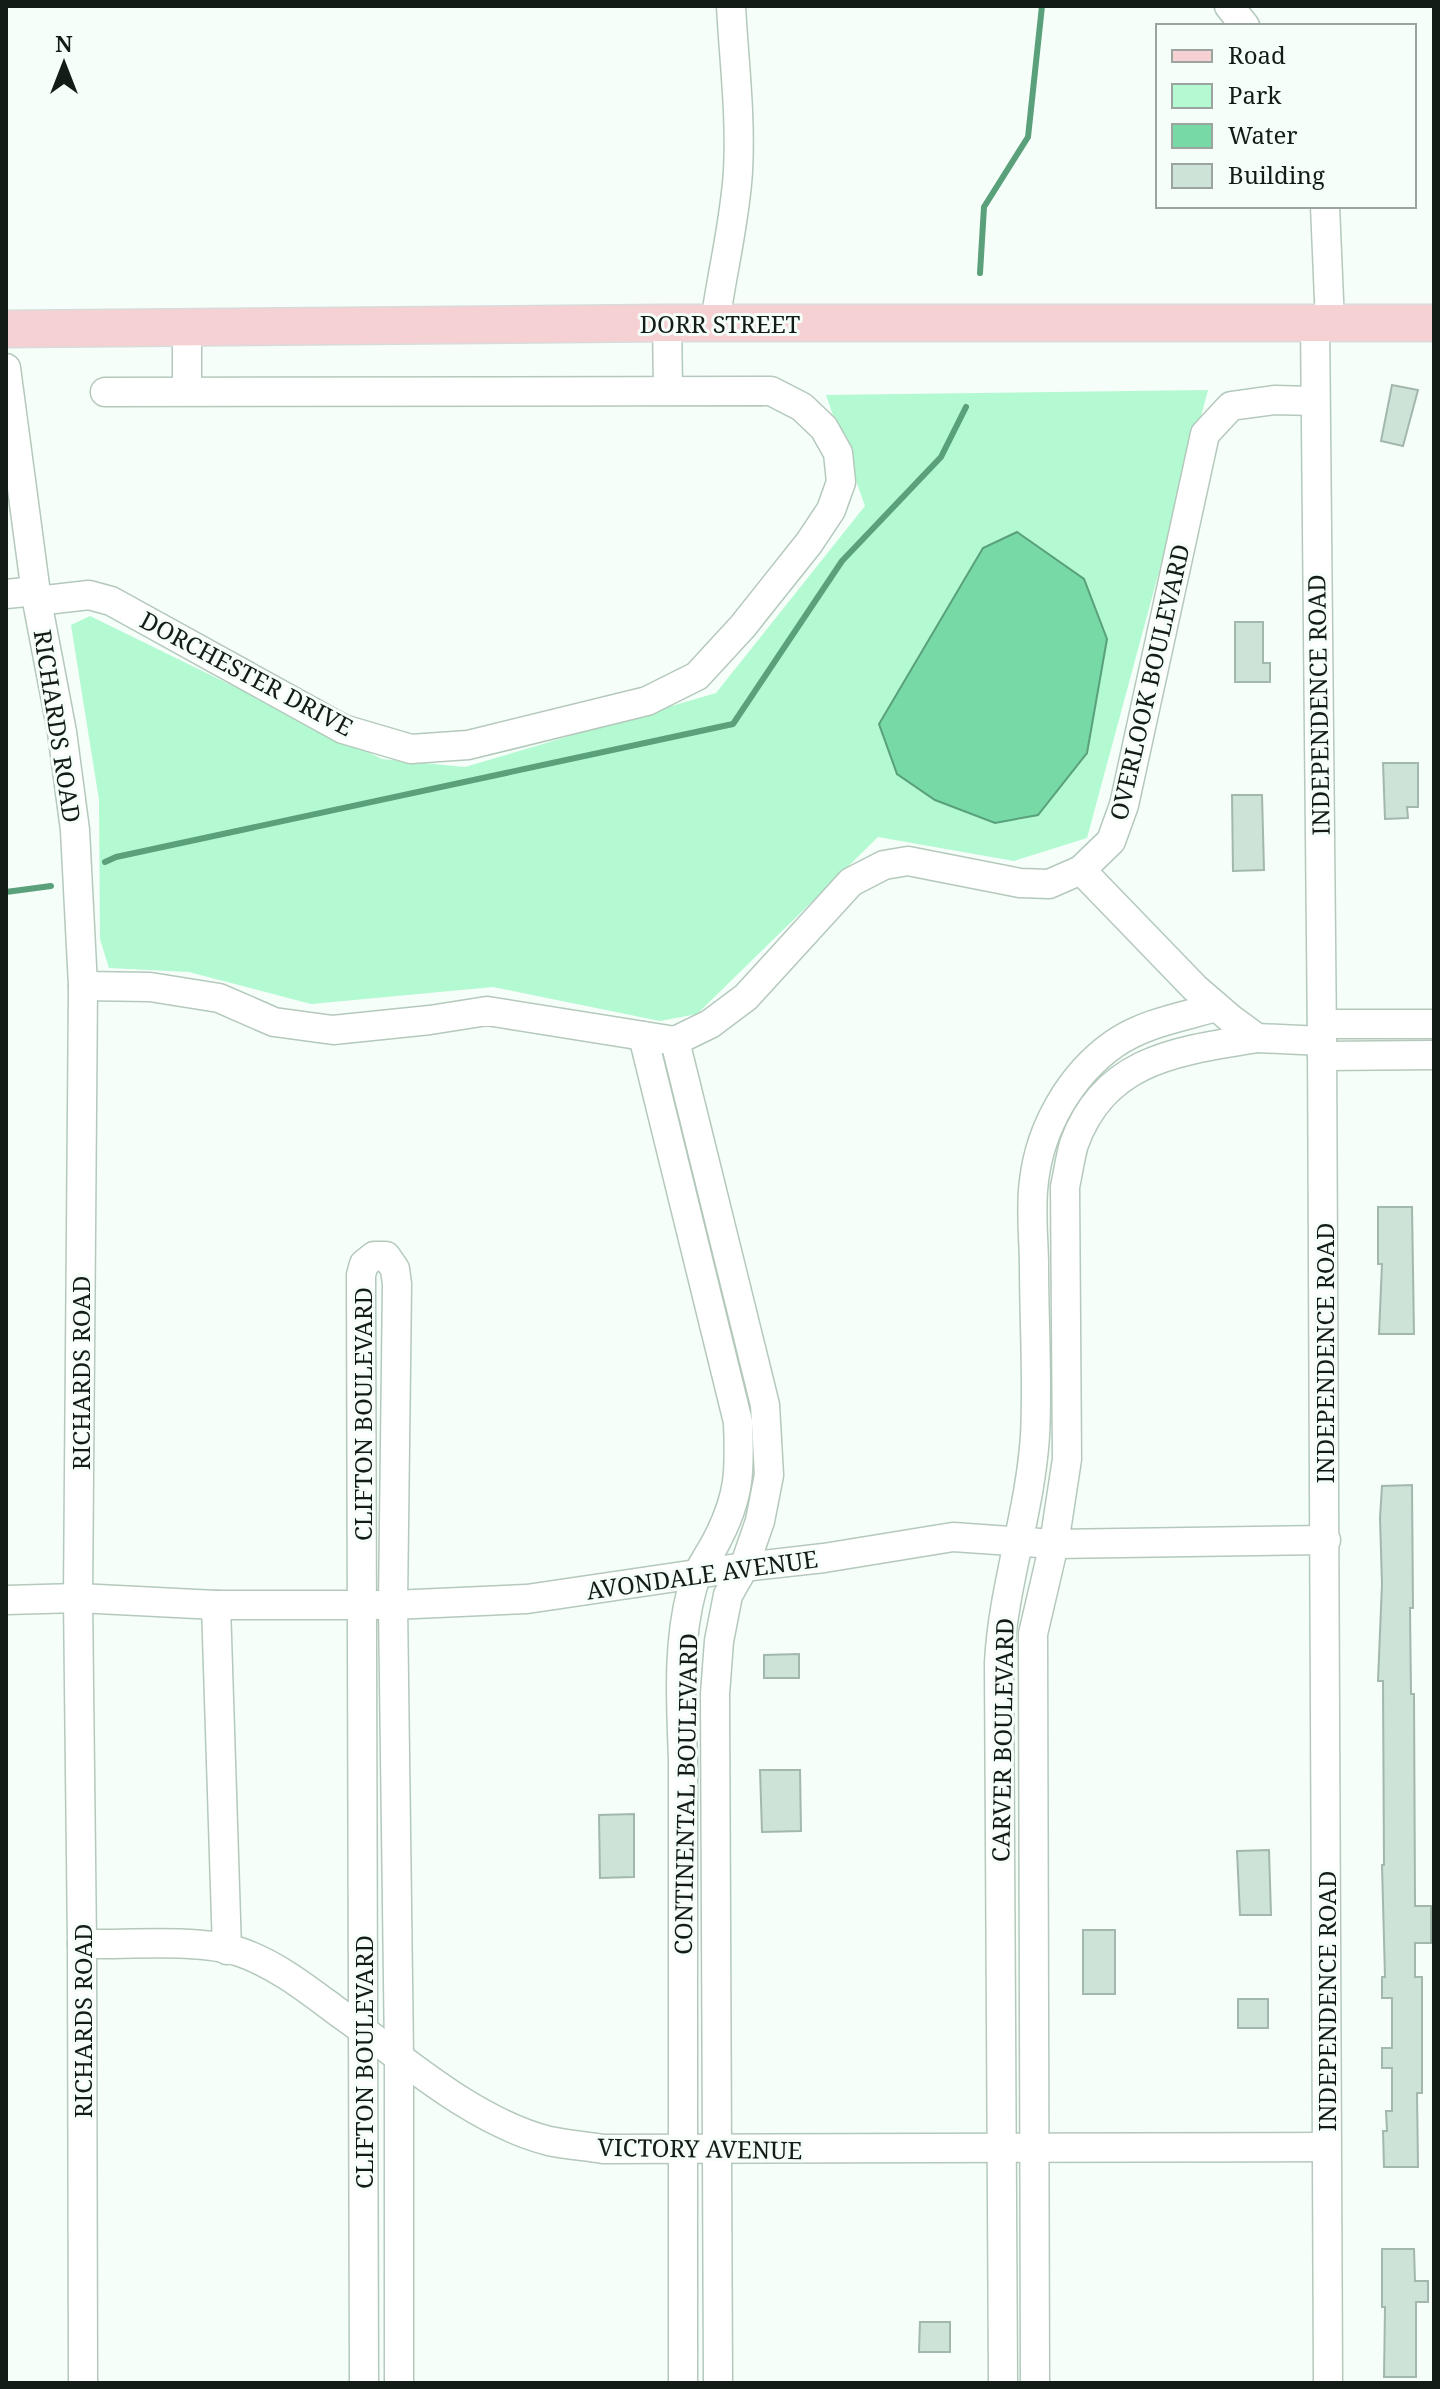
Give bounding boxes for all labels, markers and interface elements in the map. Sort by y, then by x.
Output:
north arrow [24,24,104,104]
legend [1156,24,1416,208]
text: N [55,28,73,58]
text: Road [1228,38,1286,71]
text: Park [1228,78,1282,111]
text: Water [1228,118,1298,151]
text: Building [1228,158,1325,191]
street label: DORR STREET [640,307,801,340]
street label: OVERLOOK BOULEVARD [1101,541,1197,823]
street label: INDEPENDENCE ROAD [1299,574,1337,836]
street label: DORCHESTER DRIVE [135,603,359,743]
street label: RICHARDS ROAD [26,627,90,825]
street label: INDEPENDENCE ROAD [1308,1223,1341,1483]
street label: RICHARDS ROAD [64,1276,97,1470]
street label: CLIFTON BOULEVARD [346,1287,379,1541]
street label: AVONDALE AVENUE [584,1541,820,1607]
street label: CARVER BOULEVARD [983,1618,1021,1862]
street label: CONTINENTAL BOULEVARD [666,1633,704,1955]
street label: INDEPENDENCE ROAD [1310,1871,1343,2131]
street label: RICHARDS ROAD [66,1924,99,2118]
street label: CLIFTON BOULEVARD [347,1935,380,2189]
street label: VICTORY AVENUE [597,2130,803,2166]

